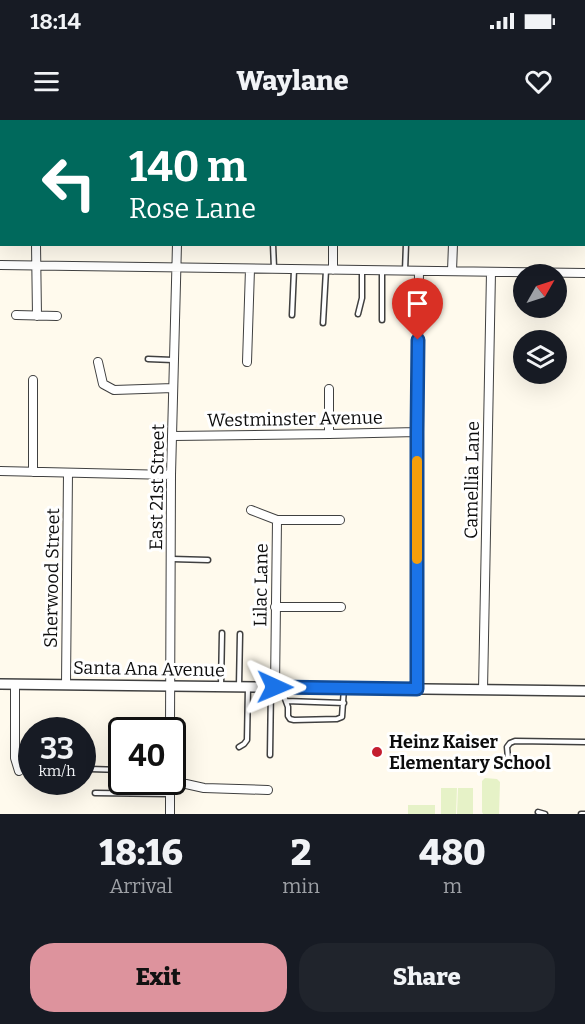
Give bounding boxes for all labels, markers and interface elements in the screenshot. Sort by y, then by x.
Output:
text: 18:14 [30,8,81,35]
icon: menu [30,65,63,98]
text: Waylane [236,65,349,97]
icon: heart [522,65,555,98]
text: 140 m [129,142,247,192]
icon: left [30,144,108,222]
text: Rose Lane [129,193,256,225]
north arrow [513,264,567,318]
map controls [513,264,567,384]
pin [392,278,443,340]
icon: arrive [401,287,434,320]
button: layers [513,330,567,384]
street label: Westminster Avenue [207,406,383,432]
street label: Camellia Lane [460,421,484,539]
street label: East 21st Street [145,423,169,550]
street label: Sherwood Street [40,507,64,648]
street label: Lilac Lane [249,543,273,627]
position arrow [243,655,307,719]
street label: Santa Ana Avenue [73,657,225,681]
speed limit sign: 40 [108,717,186,795]
text: 33 [40,731,74,767]
place label: Heinz Kaiser Elementary School [389,731,551,774]
marker: Heinz Kaiser Elementary School [370,745,384,759]
text: km/h [38,762,76,780]
text: 18:16 [99,831,183,875]
text: 2 [291,831,311,875]
text: 480 [419,831,486,875]
text: Arrival [109,874,173,898]
text: min [282,874,320,898]
text: m [443,874,462,898]
button: Exit [30,943,287,1012]
button: Share [299,943,555,1012]

